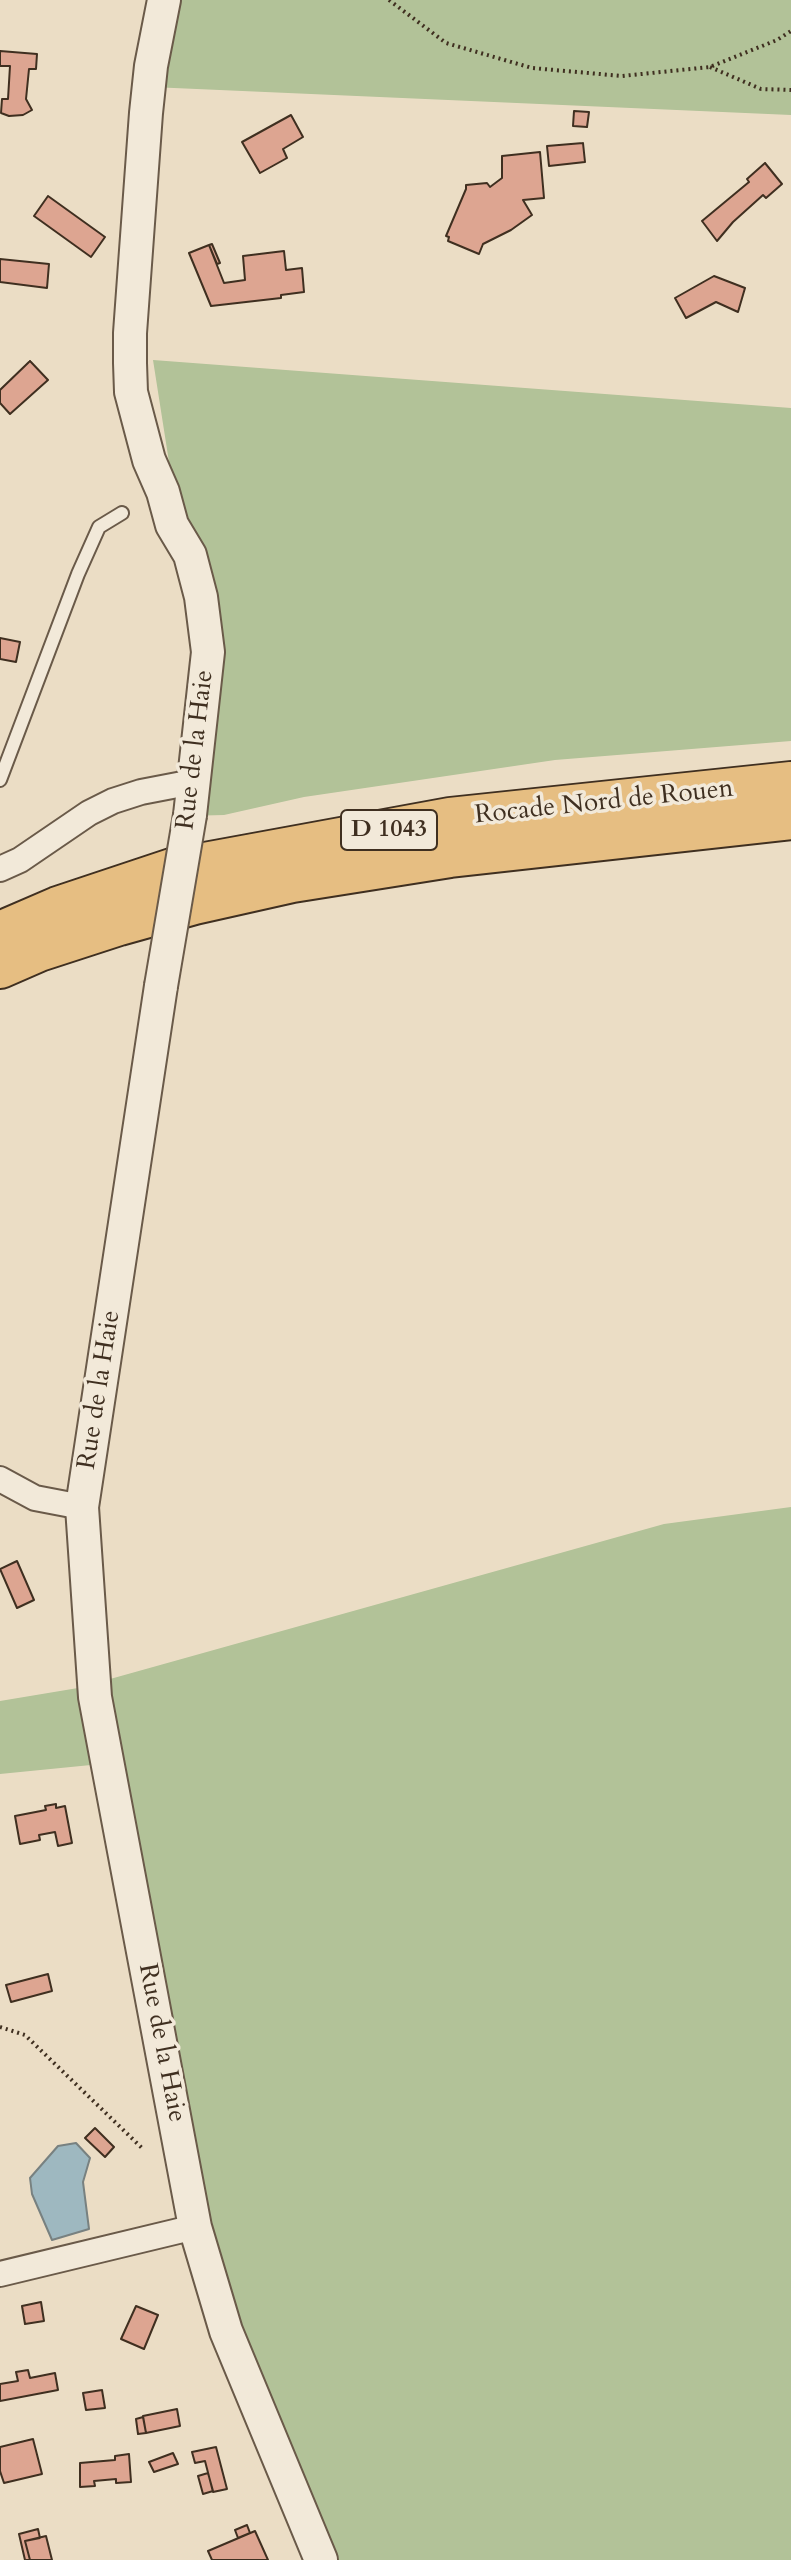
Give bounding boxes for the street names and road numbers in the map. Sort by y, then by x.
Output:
street label: Rue de la Haie [171,668,221,832]
street label: Rocade Nord de Rouen [473,774,735,832]
road number: D 1043 [341,810,437,850]
street label: Rue de la Haie [72,1308,128,1472]
street label: Rue de la Haie [130,1961,192,2125]

